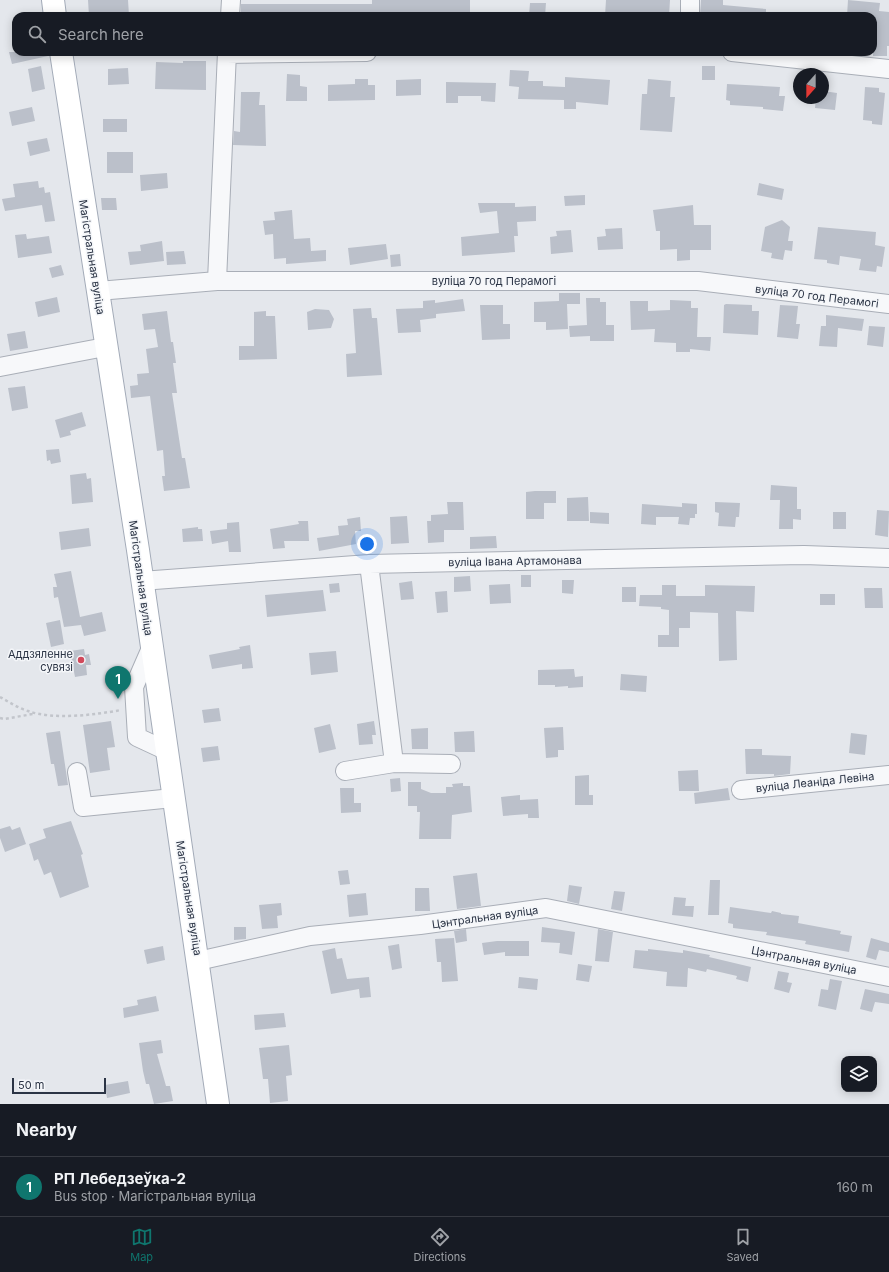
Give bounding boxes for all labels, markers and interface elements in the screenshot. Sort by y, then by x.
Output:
search box [12,12,877,56]
icon: search [26,23,48,45]
text: Search here [58,25,144,44]
north arrow [793,68,829,104]
street label: Магістральная вуліца [76,198,108,316]
street label: вуліца 70 год Перамогі [432,274,556,288]
street label: вуліца 70 год Перамогі [754,281,880,311]
street label: Магістральная вуліца [126,519,156,637]
your location [357,534,377,554]
street label: вуліца Івана Артамонава [448,553,582,569]
place label: Аддзяленне сувязі [8,647,73,674]
marker: Аддзяленне сувязі [76,655,86,665]
pin: 1 [105,666,131,699]
street label: вуліца Леаніда Левіна [755,769,875,795]
street label: Магістральная вуліца [173,839,205,957]
street label: Цэнтральная вуліца [431,903,539,931]
street label: Цэнтральная вуліца [750,943,858,977]
map controls [841,1056,877,1092]
button: layers [841,1056,877,1092]
scale bar [12,1076,106,1095]
text: 50 m [18,1078,44,1092]
text: Nearby [16,1120,77,1140]
text: РП Лебедзеўка-2 [54,1169,186,1188]
text: 1 [26,1179,32,1195]
text: 160 m [836,1179,873,1195]
text: Bus stop · Магістральная вуліца [54,1188,256,1204]
tab: Map [130,1226,153,1264]
tab: Directions [414,1226,466,1264]
tab: Saved [727,1226,759,1264]

